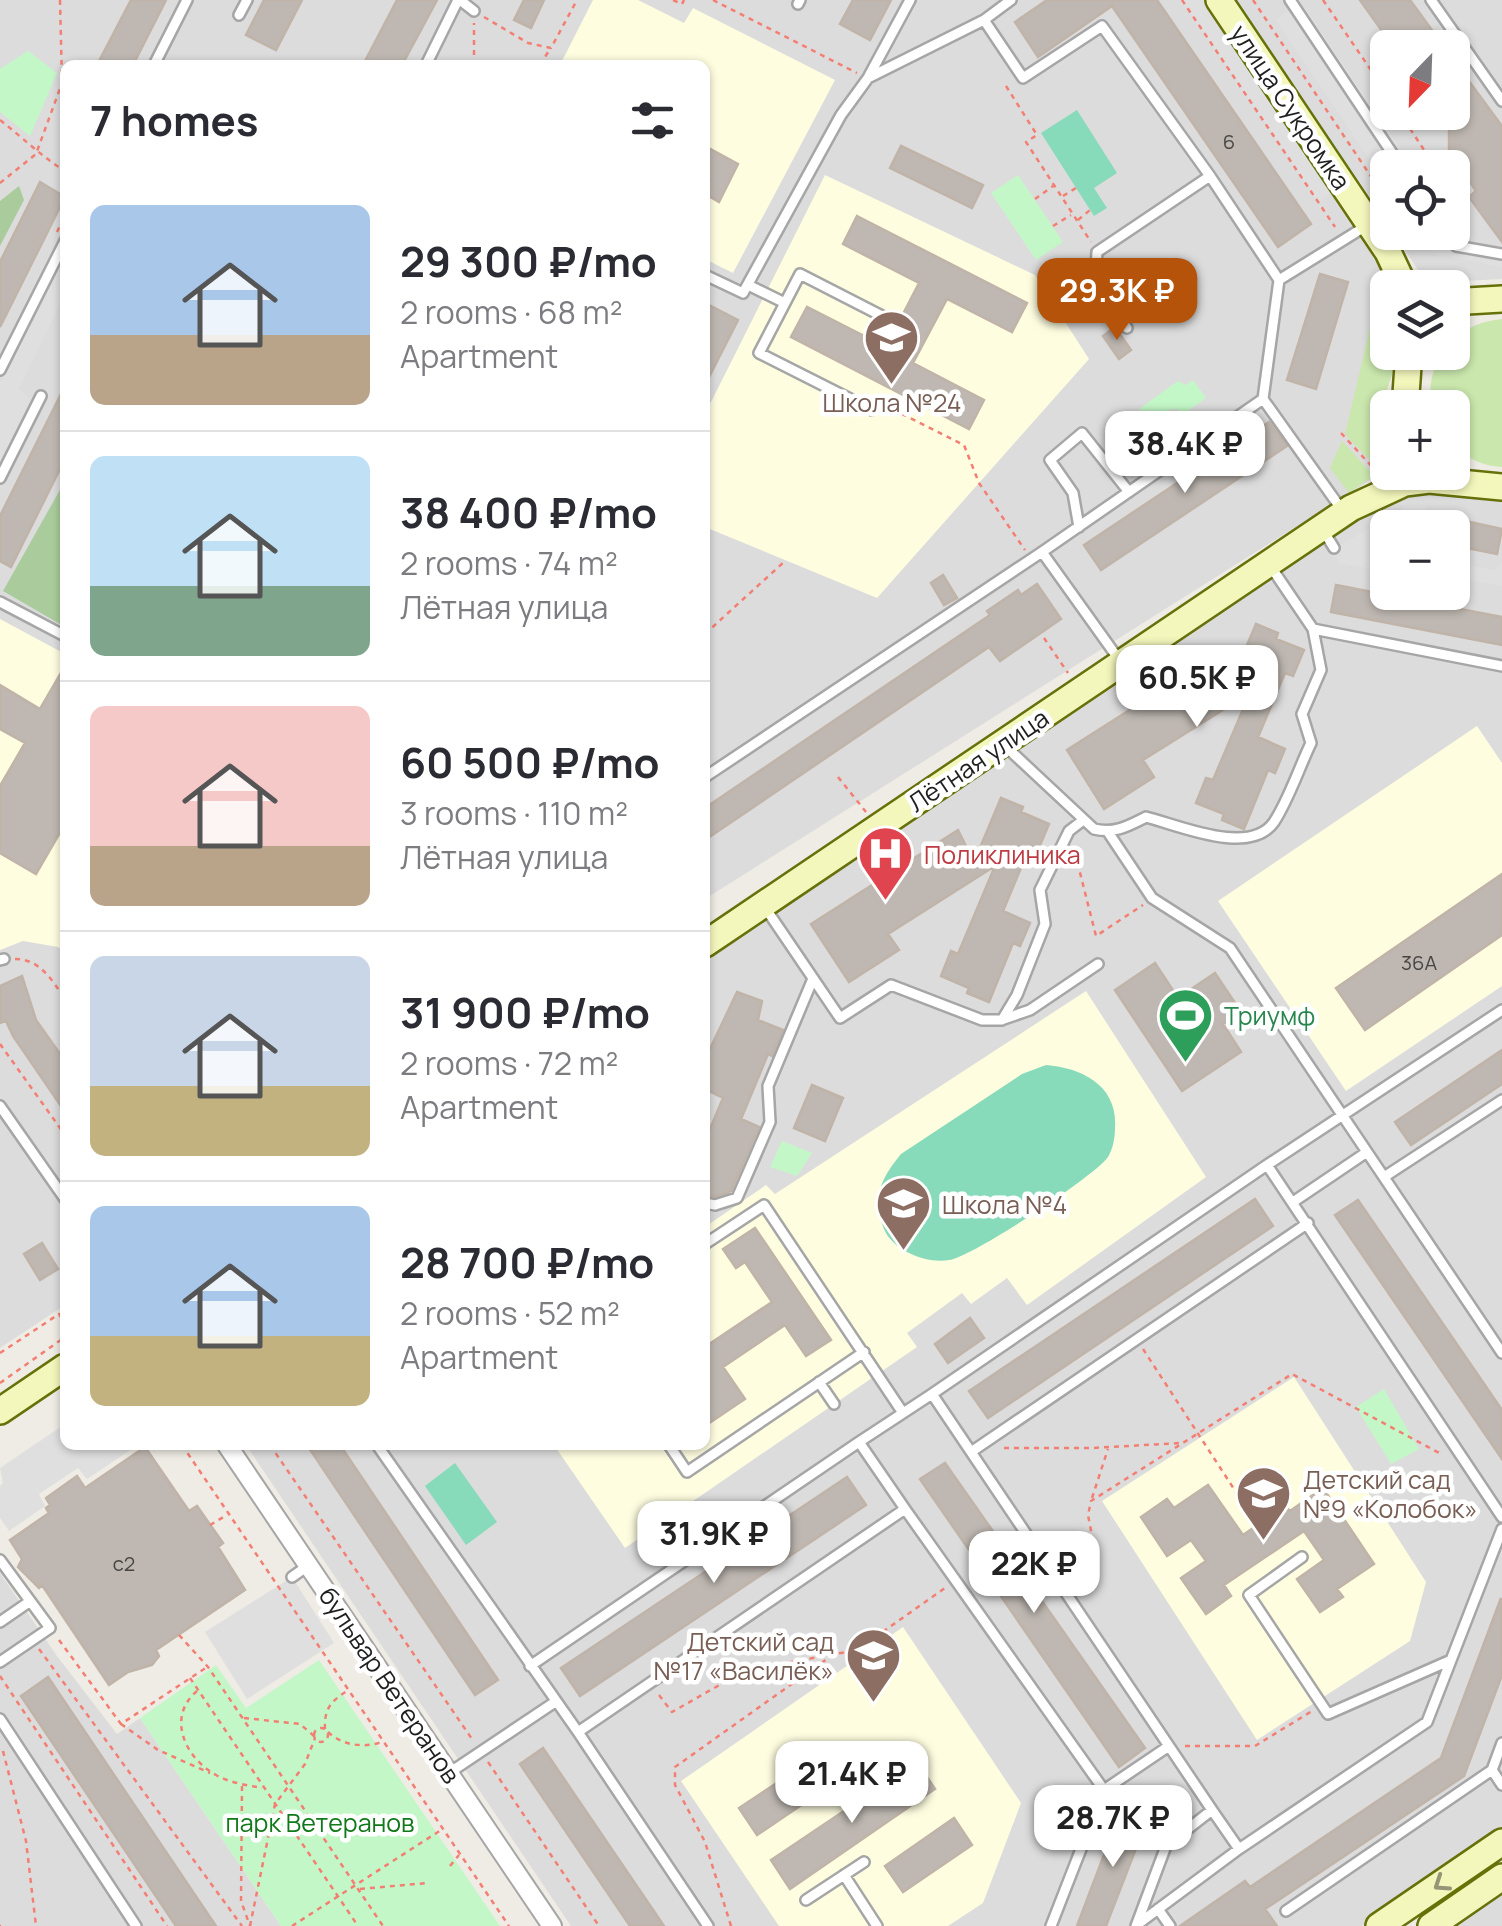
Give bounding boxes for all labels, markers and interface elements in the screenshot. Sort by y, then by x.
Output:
street label: улица Сукромка [1223,18,1359,196]
north arrow [1370,30,1470,130]
map controls [1370,30,1470,610]
text: 7 homes [90,91,258,149]
icon: filters [625,93,680,148]
house number: 6 [1223,128,1235,155]
button: locate [1370,150,1470,250]
text: 29 300 ₽/mo [400,232,657,290]
icon: home [170,245,290,365]
pin: 29.3K ₽ [1025,258,1209,343]
text: 29.3K ₽ [1059,268,1175,312]
button: layers [1370,270,1470,370]
text: 2 rooms · 68 m² [400,290,622,334]
school or university icon: Школа №24 [862,307,922,386]
text: Apartment [400,334,558,378]
place label: Школа №24 [822,385,962,420]
button: + [1370,390,1470,490]
pin: 38.4K ₽ [1093,411,1277,496]
text: 38.4K ₽ [1127,421,1243,465]
text: 38 400 ₽/mo [400,483,657,541]
icon: home [170,496,290,616]
button: − [1370,510,1470,610]
text: 2 rooms · 74 m² [400,541,618,585]
text: Лётная улица [400,585,608,629]
pin: 60.5K ₽ [1105,645,1289,730]
text: 60.5K ₽ [1138,655,1256,699]
street label: Лётная улица [901,700,1055,820]
text: 60 500 ₽/mo [400,733,659,791]
icon: home [170,746,290,866]
text: 3 rooms · 110 m² [400,791,628,835]
hospital icon: Поликлиника [855,824,915,903]
text: Лётная улица [400,835,608,879]
place label: Поликлиника [924,837,1081,872]
house number: 36А [1401,949,1437,976]
text: 31 900 ₽/mo [400,983,650,1041]
sports icon: Триумф [1155,985,1215,1064]
icon: home [170,996,290,1116]
place label: Триумф [1224,998,1315,1033]
text: 2 rooms · 72 m² [400,1041,618,1085]
text: Apartment [400,1085,558,1129]
school or university icon: Школа №4 [873,1174,933,1253]
place label: Школа №4 [942,1187,1067,1222]
text: 28 700 ₽/mo [400,1233,654,1291]
icon: home [170,1246,290,1366]
text: 2 rooms · 52 m² [400,1291,620,1335]
text: Apartment [400,1335,558,1379]
place label: Детский сад №9 «Колобок» [1303,1462,1478,1526]
school or university icon: Детский сад №9 «Колобок» [1234,1463,1294,1542]
pin: 31.9K ₽ [622,1501,806,1586]
text: 31.9K ₽ [659,1511,769,1555]
pin: 22K ₽ [964,1531,1104,1616]
text: 22K ₽ [991,1541,1077,1585]
house number: с2 [113,1550,135,1577]
street label: бульвар Ветеранов [311,1580,469,1790]
place label: Детский сад №17 «Василёк» [654,1624,834,1688]
school or university icon: Детский сад №17 «Василёк» [843,1625,903,1704]
pin: 21.4K ₽ [760,1741,944,1826]
text: 21.4K ₽ [797,1751,907,1795]
pin: 28.7K ₽ [1021,1785,1205,1870]
text: 28.7K ₽ [1056,1795,1170,1839]
park label: парк Ветеранов [226,1805,415,1840]
one-way arrow [1433,1872,1452,1890]

